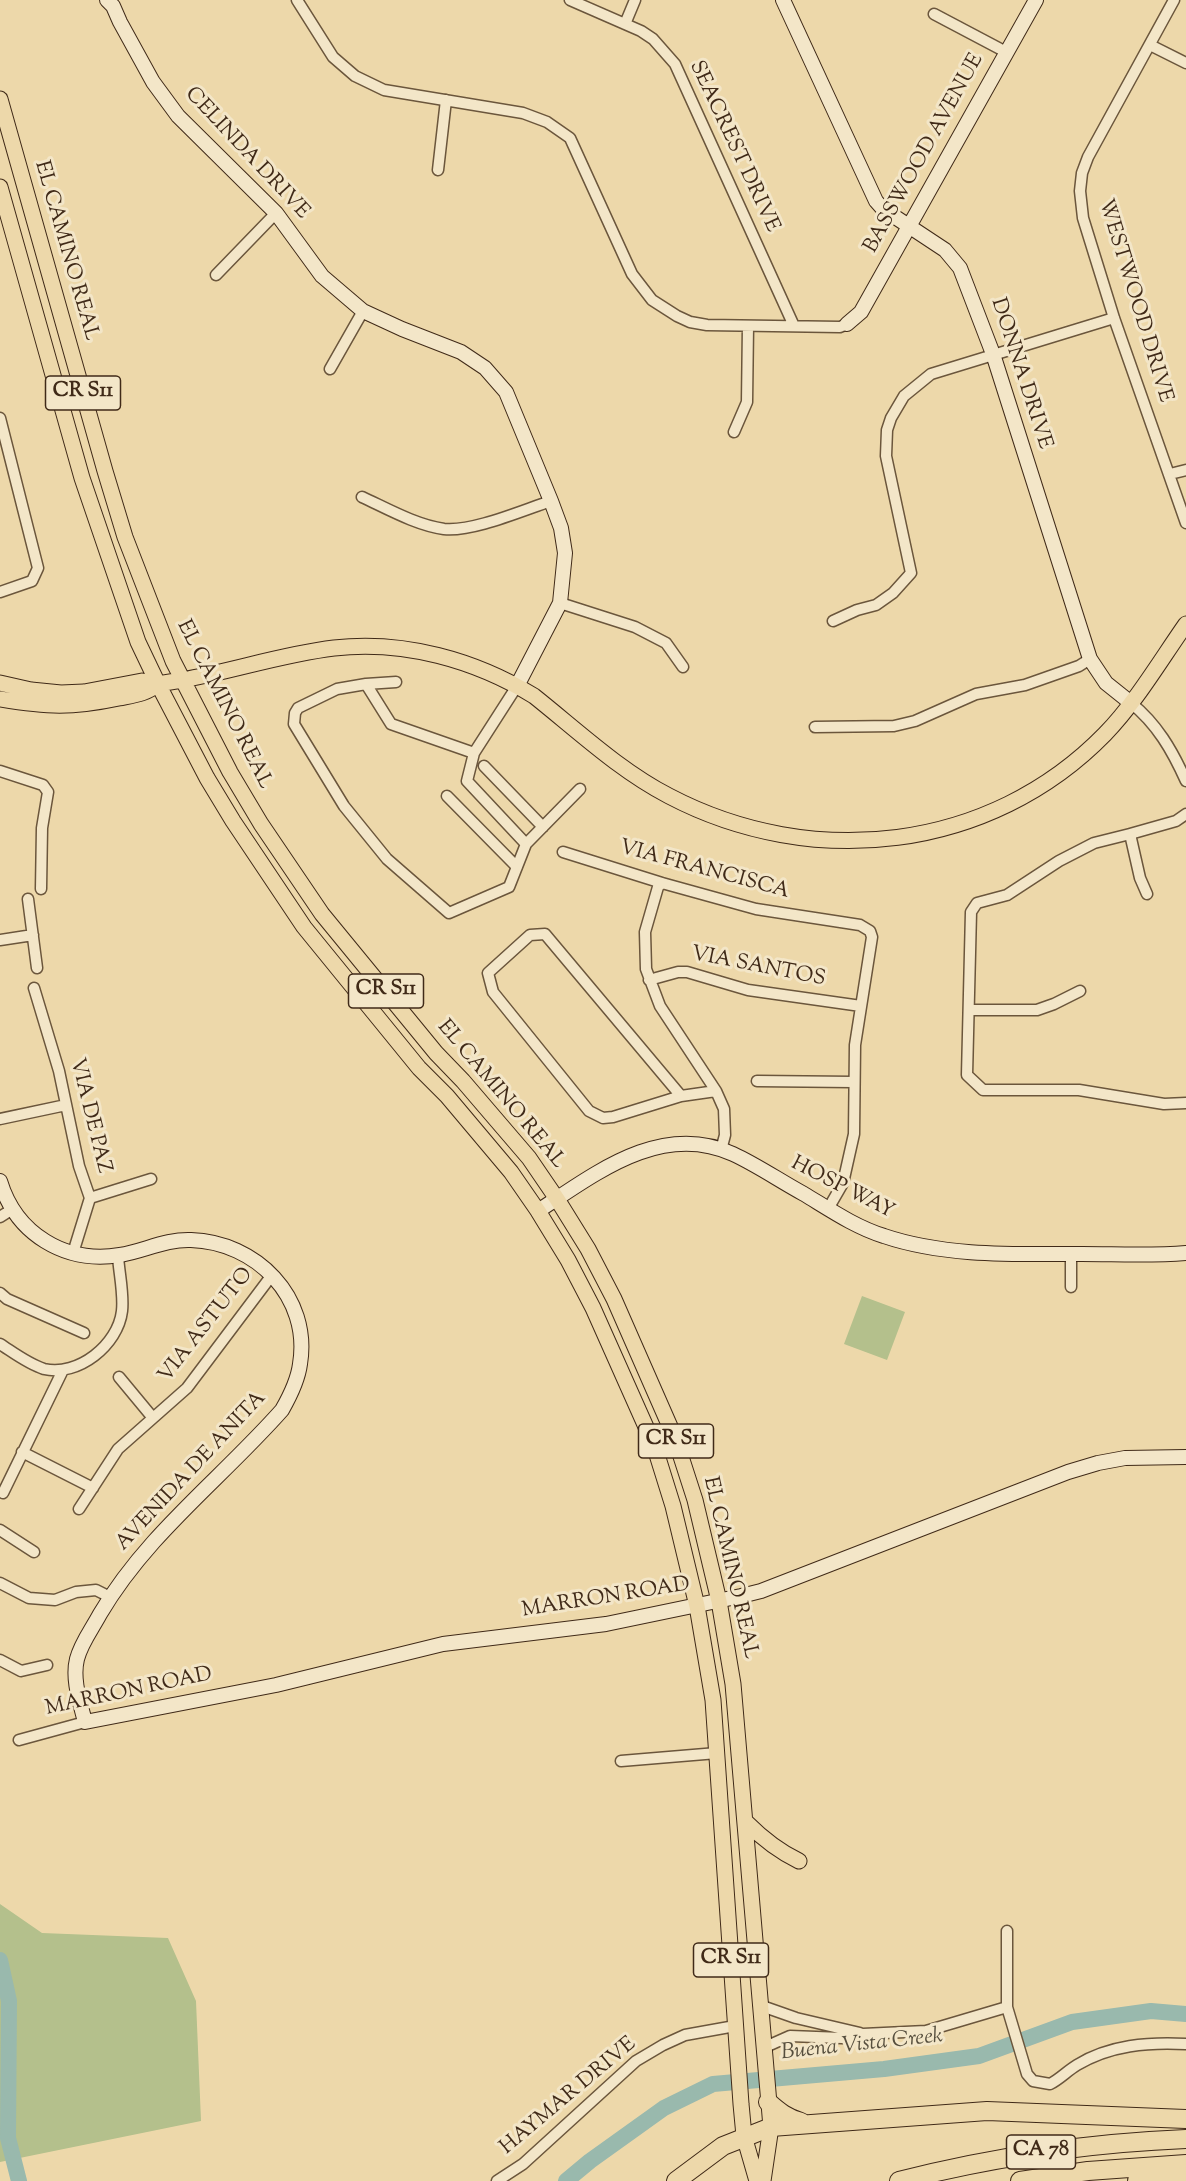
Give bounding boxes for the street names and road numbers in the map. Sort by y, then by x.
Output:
street label: BASSWOOD AVENUE [860,50,990,258]
street label: SEACREST DRIVE [682,57,784,237]
street label: CELINDA DRIVE [178,83,314,225]
street label: EL CAMINO REAL [27,158,103,344]
street label: WESTWOOD DRIVE [1091,196,1177,406]
street label: DONNA DRIVE [984,295,1056,453]
road number: CR S11 [46,376,121,410]
street label: EL CAMINO REAL [170,617,276,793]
street label: VIA FRANCISCA [616,836,792,906]
street label: VIA SANTOS [689,943,827,993]
road number: CR S11 [348,974,424,1008]
street label: EL CAMINO REAL [431,1016,569,1174]
street label: VIA DE PAZ [63,1056,115,1176]
street label: HOSP WAY [786,1152,898,1226]
street label: VIA ASTUTO [154,1263,260,1389]
street label: AVENIDA DE ANITA [112,1387,272,1557]
road number: CR S11 [638,1424,714,1458]
street label: EL CAMINO REAL [696,1475,762,1661]
street label: MARRON ROAD [520,1573,692,1625]
street label: MARRON ROAD [43,1663,215,1723]
road number: CR S11 [694,1943,768,1977]
street label: HAYMAR DRIVE [496,2033,642,2161]
road number: CA 78 [1006,2135,1076,2169]

